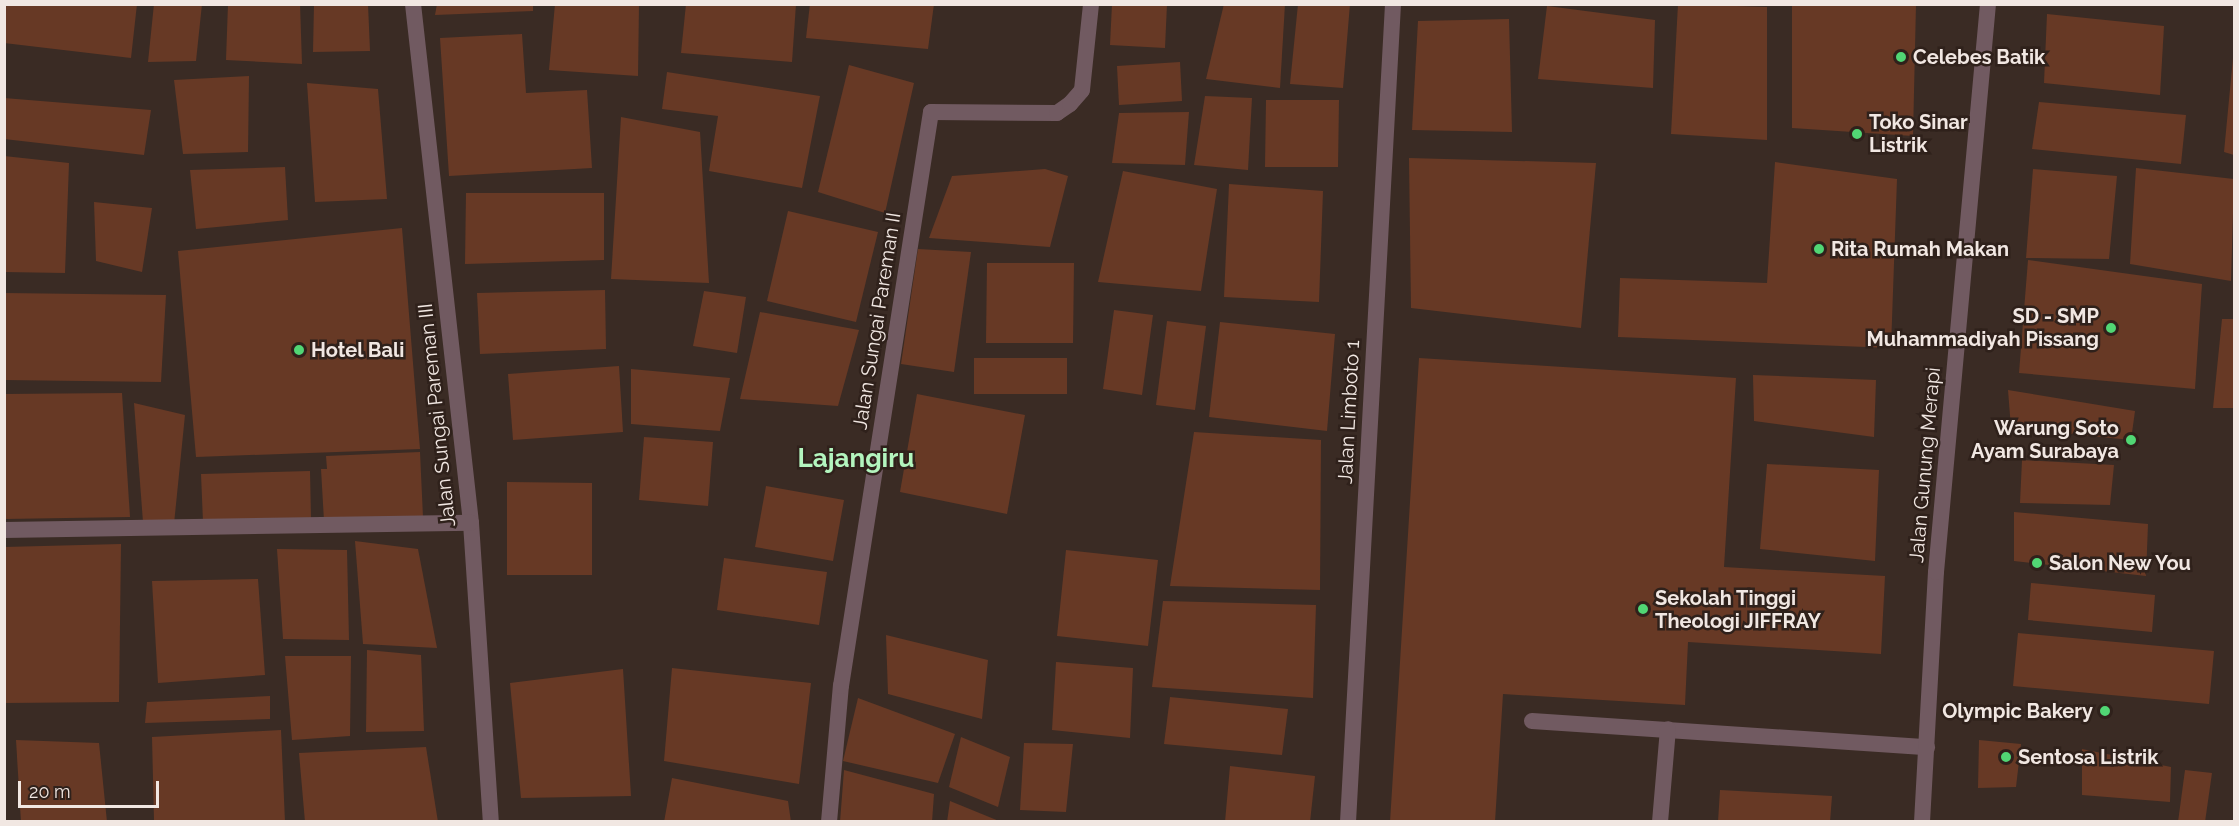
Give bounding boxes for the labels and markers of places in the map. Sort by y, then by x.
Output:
place label: Celebes Batik [1913,45,2045,69]
marker: Celebes Batik [1894,50,1908,64]
place label: Toko Sinar Listrik [1869,110,1968,157]
marker: Toko Sinar Listrik [1850,127,1864,141]
place label: Rita Rumah Makan [1831,237,2009,261]
marker: Rita Rumah Makan [1812,242,1826,256]
place label: SD - SMP Muhammadiyah Pissang [1866,304,2099,351]
marker: SD - SMP Muhammadiyah Pissang [2104,321,2118,335]
place label: Hotel Bali [311,338,405,362]
marker: Hotel Bali [292,343,306,357]
place label: Warung Soto Ayam Surabaya [1971,416,2119,463]
marker: Warung Soto Ayam Surabaya [2124,433,2138,447]
place label: Salon New You [2049,551,2192,575]
marker: Salon New You [2030,556,2044,570]
place label: Sekolah Tinggi Theologi JIFFRAY [1655,586,1822,633]
marker: Sekolah Tinggi Theologi JIFFRAY [1636,602,1650,616]
place label: Olympic Bakery [1942,699,2093,723]
marker: Olympic Bakery [2098,704,2112,718]
place label: Sentosa Listrik [2018,745,2158,769]
marker: Sentosa Listrik [1999,750,2013,764]

